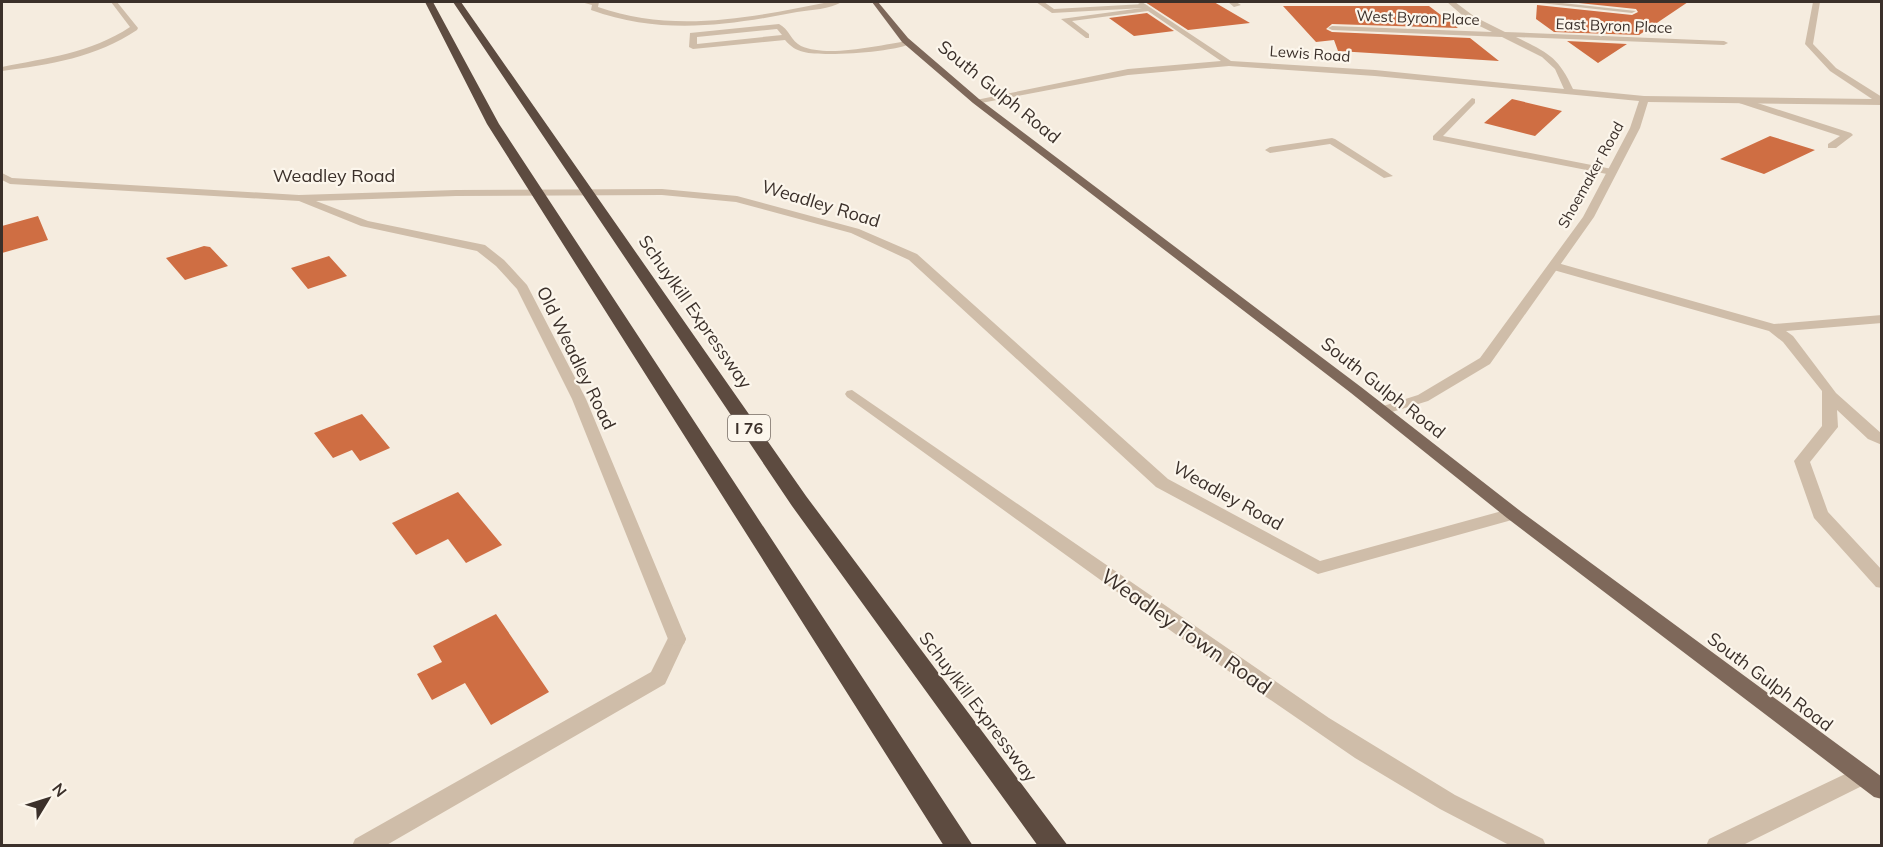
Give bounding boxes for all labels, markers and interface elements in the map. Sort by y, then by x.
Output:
street label: West Byron Place [1356,6,1480,29]
street label: East Byron Place [1555,14,1673,37]
street label: South Gulph Road [933,35,1065,148]
street label: Lewis Road [1269,41,1351,66]
street label: Shoemaker Road [1553,118,1628,231]
street label: Weadley Road [273,164,395,187]
street label: Weadley Road [759,175,883,232]
street label: Schuylkill Expressway [634,230,757,393]
street label: Old Weadley Road [532,282,621,433]
street label: South Gulph Road [1317,332,1450,443]
road number: I 76 [728,415,770,441]
street label: Weadley Road [1169,456,1287,535]
street label: Weadley Town Road [1096,563,1277,700]
street label: Schuylkill Expressway [914,627,1043,787]
street label: South Gulph Road [1703,627,1838,736]
north arrow [18,769,78,829]
text: N [48,779,71,801]

